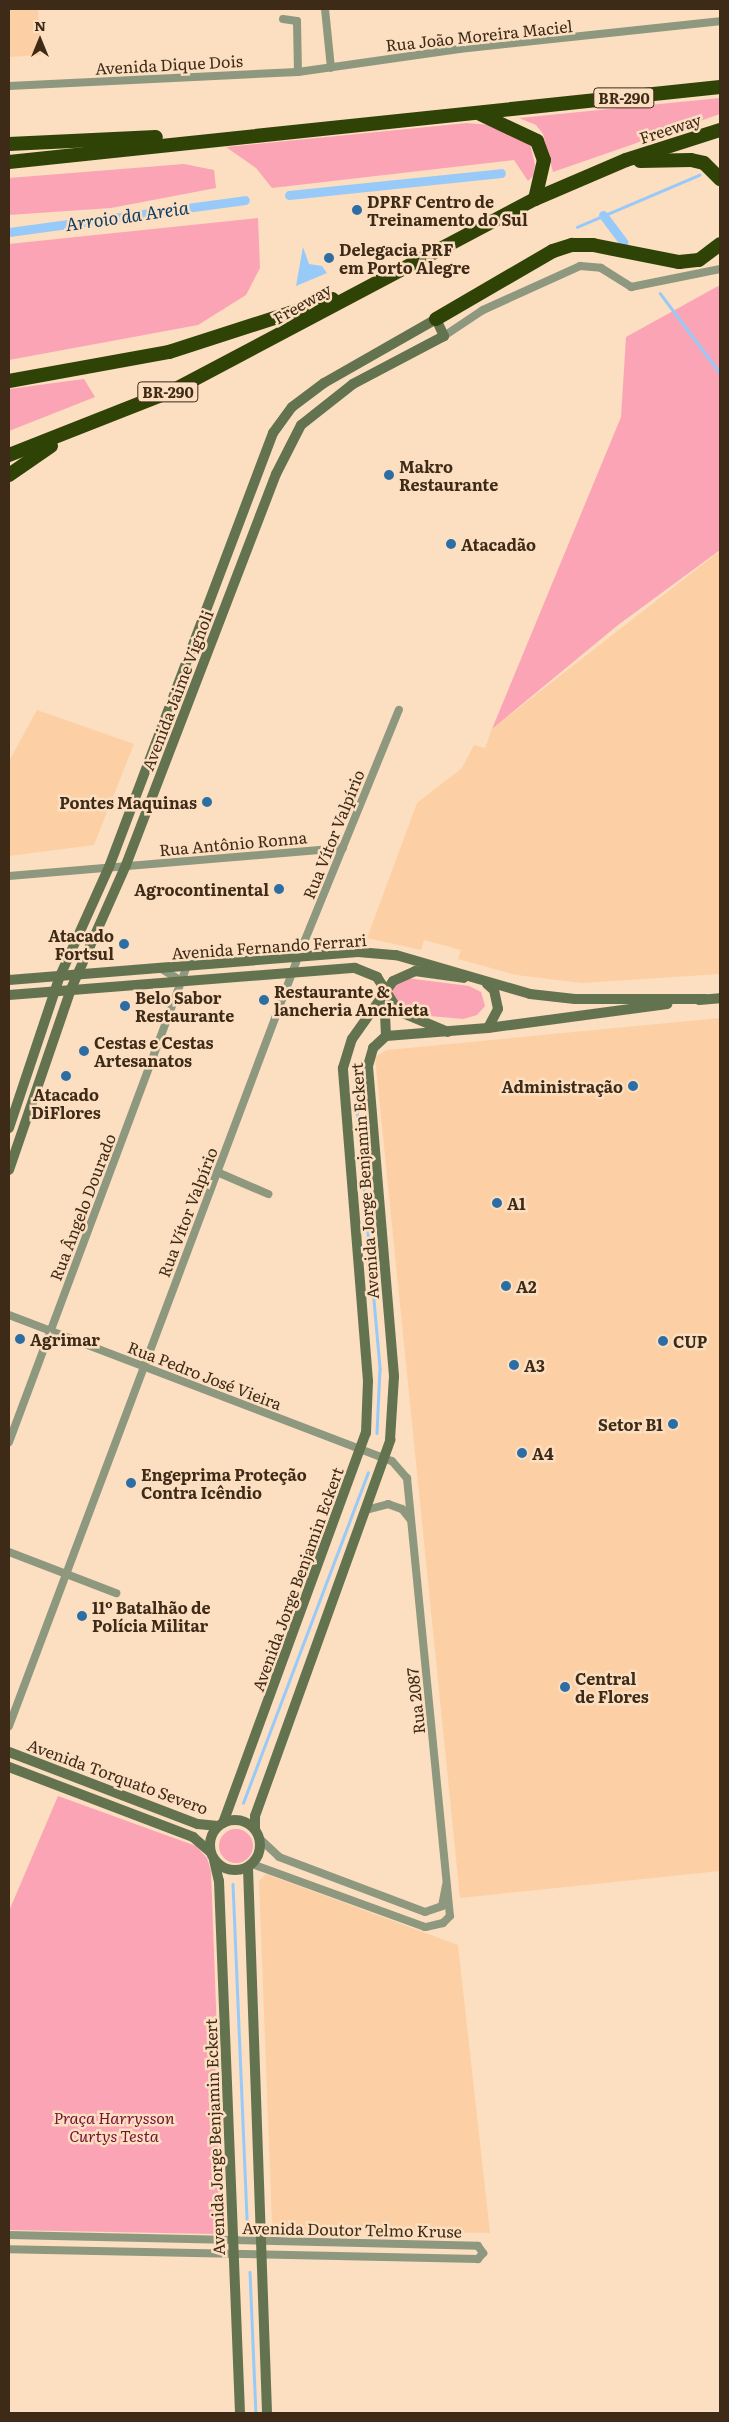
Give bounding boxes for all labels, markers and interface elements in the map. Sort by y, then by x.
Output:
north arrow [15,15,65,65]
text: N [34,15,46,35]
street label: Rua João Moreira Maciel [385,16,573,54]
street label: Avenida Dique Dois [95,51,243,77]
road number: BR-290 [593,86,655,110]
street label: Freeway [637,109,703,147]
place label: DPRF Centro de Treinamento do Sul [367,191,528,229]
water label: Arroio da Areia [64,197,190,235]
marker: DPRF Centro de Treinamento do Sul [351,204,363,216]
place label: Delegacia PRF em Porto Alegre [339,239,470,277]
marker: Delegacia PRF em Porto Alegre [323,252,335,264]
street label: Freeway [270,279,334,327]
road number: BR-290 [137,380,199,404]
place label: Makro Restaurante [399,456,498,494]
marker: Makro Restaurante [383,469,395,481]
place label: Atacadão [461,534,536,554]
marker: Atacadão [445,538,457,550]
street label: Avenida Jaime Vignoli [138,607,216,773]
street label: Rua Vítor Valpírio [298,767,368,901]
place label: Pontes Maquinas [59,792,197,812]
marker: Pontes Maquinas [201,796,213,808]
street label: Rua Antônio Ronna [158,827,308,859]
place label: Agrocontinental [134,879,269,899]
marker: Agrocontinental [273,883,285,895]
place label: Atacado Fortsul [48,925,114,963]
street label: Avenida Fernando Ferrari [171,930,367,962]
marker: Atacado Fortsul [118,938,130,950]
place label: Restaurante & lancheria Anchieta [274,981,429,1019]
place label: Belo Sabor Restaurante [135,987,234,1025]
marker: Restaurante & lancheria Anchieta [258,994,270,1006]
marker: Belo Sabor Restaurante [119,1000,131,1012]
place label: Cestas e Cestas Artesanatos [94,1032,214,1070]
marker: Cestas e Cestas Artesanatos [78,1045,90,1057]
street label: Avenida Jorge Benjamin Eckert [346,1062,382,1300]
marker: Atacado DiFlores [60,1070,72,1082]
place label: Administração [501,1076,623,1096]
marker: Administração [627,1080,639,1092]
place label: Atacado DiFlores [31,1084,101,1122]
street label: Rua Ângelo Dourado [45,1131,119,1283]
street label: Rua Vítor Valpírio [153,1144,221,1280]
place label: A1 [507,1193,526,1213]
marker: A1 [491,1197,503,1209]
place label: A2 [516,1276,537,1296]
marker: A2 [500,1280,512,1292]
place label: Agrimar [30,1329,100,1349]
place label: CUP [673,1331,707,1351]
marker: Agrimar [14,1333,26,1345]
marker: CUP [657,1335,669,1347]
street label: Rua Pedro José Vieira [125,1337,285,1413]
place label: A3 [524,1355,545,1375]
marker: A3 [508,1359,520,1371]
place label: Setor B1 [598,1414,663,1434]
marker: Setor B1 [667,1418,679,1430]
place label: A4 [532,1443,554,1463]
marker: A4 [516,1447,528,1459]
place label: Engeprima Proteção Contra Icêndio [141,1464,307,1502]
street label: Avenida Jorge Benjamin Eckert [247,1464,347,1694]
marker: Engeprima Proteção Contra Icêndio [125,1477,137,1489]
place label: 11º Batalhão de Polícia Militar [92,1597,210,1635]
marker: 11º Batalhão de Polícia Militar [76,1610,88,1622]
street label: Rua 2087 [402,1667,428,1735]
place label: Central de Flores [575,1668,649,1706]
marker: Central de Flores [559,1681,571,1693]
street label: Avenida Torquato Severo [25,1734,211,1818]
street label: Avenida Jorge Benjamin Eckert [200,2018,228,2256]
park label: Praça Harrysson Curtys Testa [53,2107,175,2145]
street label: Avenida Doutor Telmo Kruse [242,2217,462,2241]

